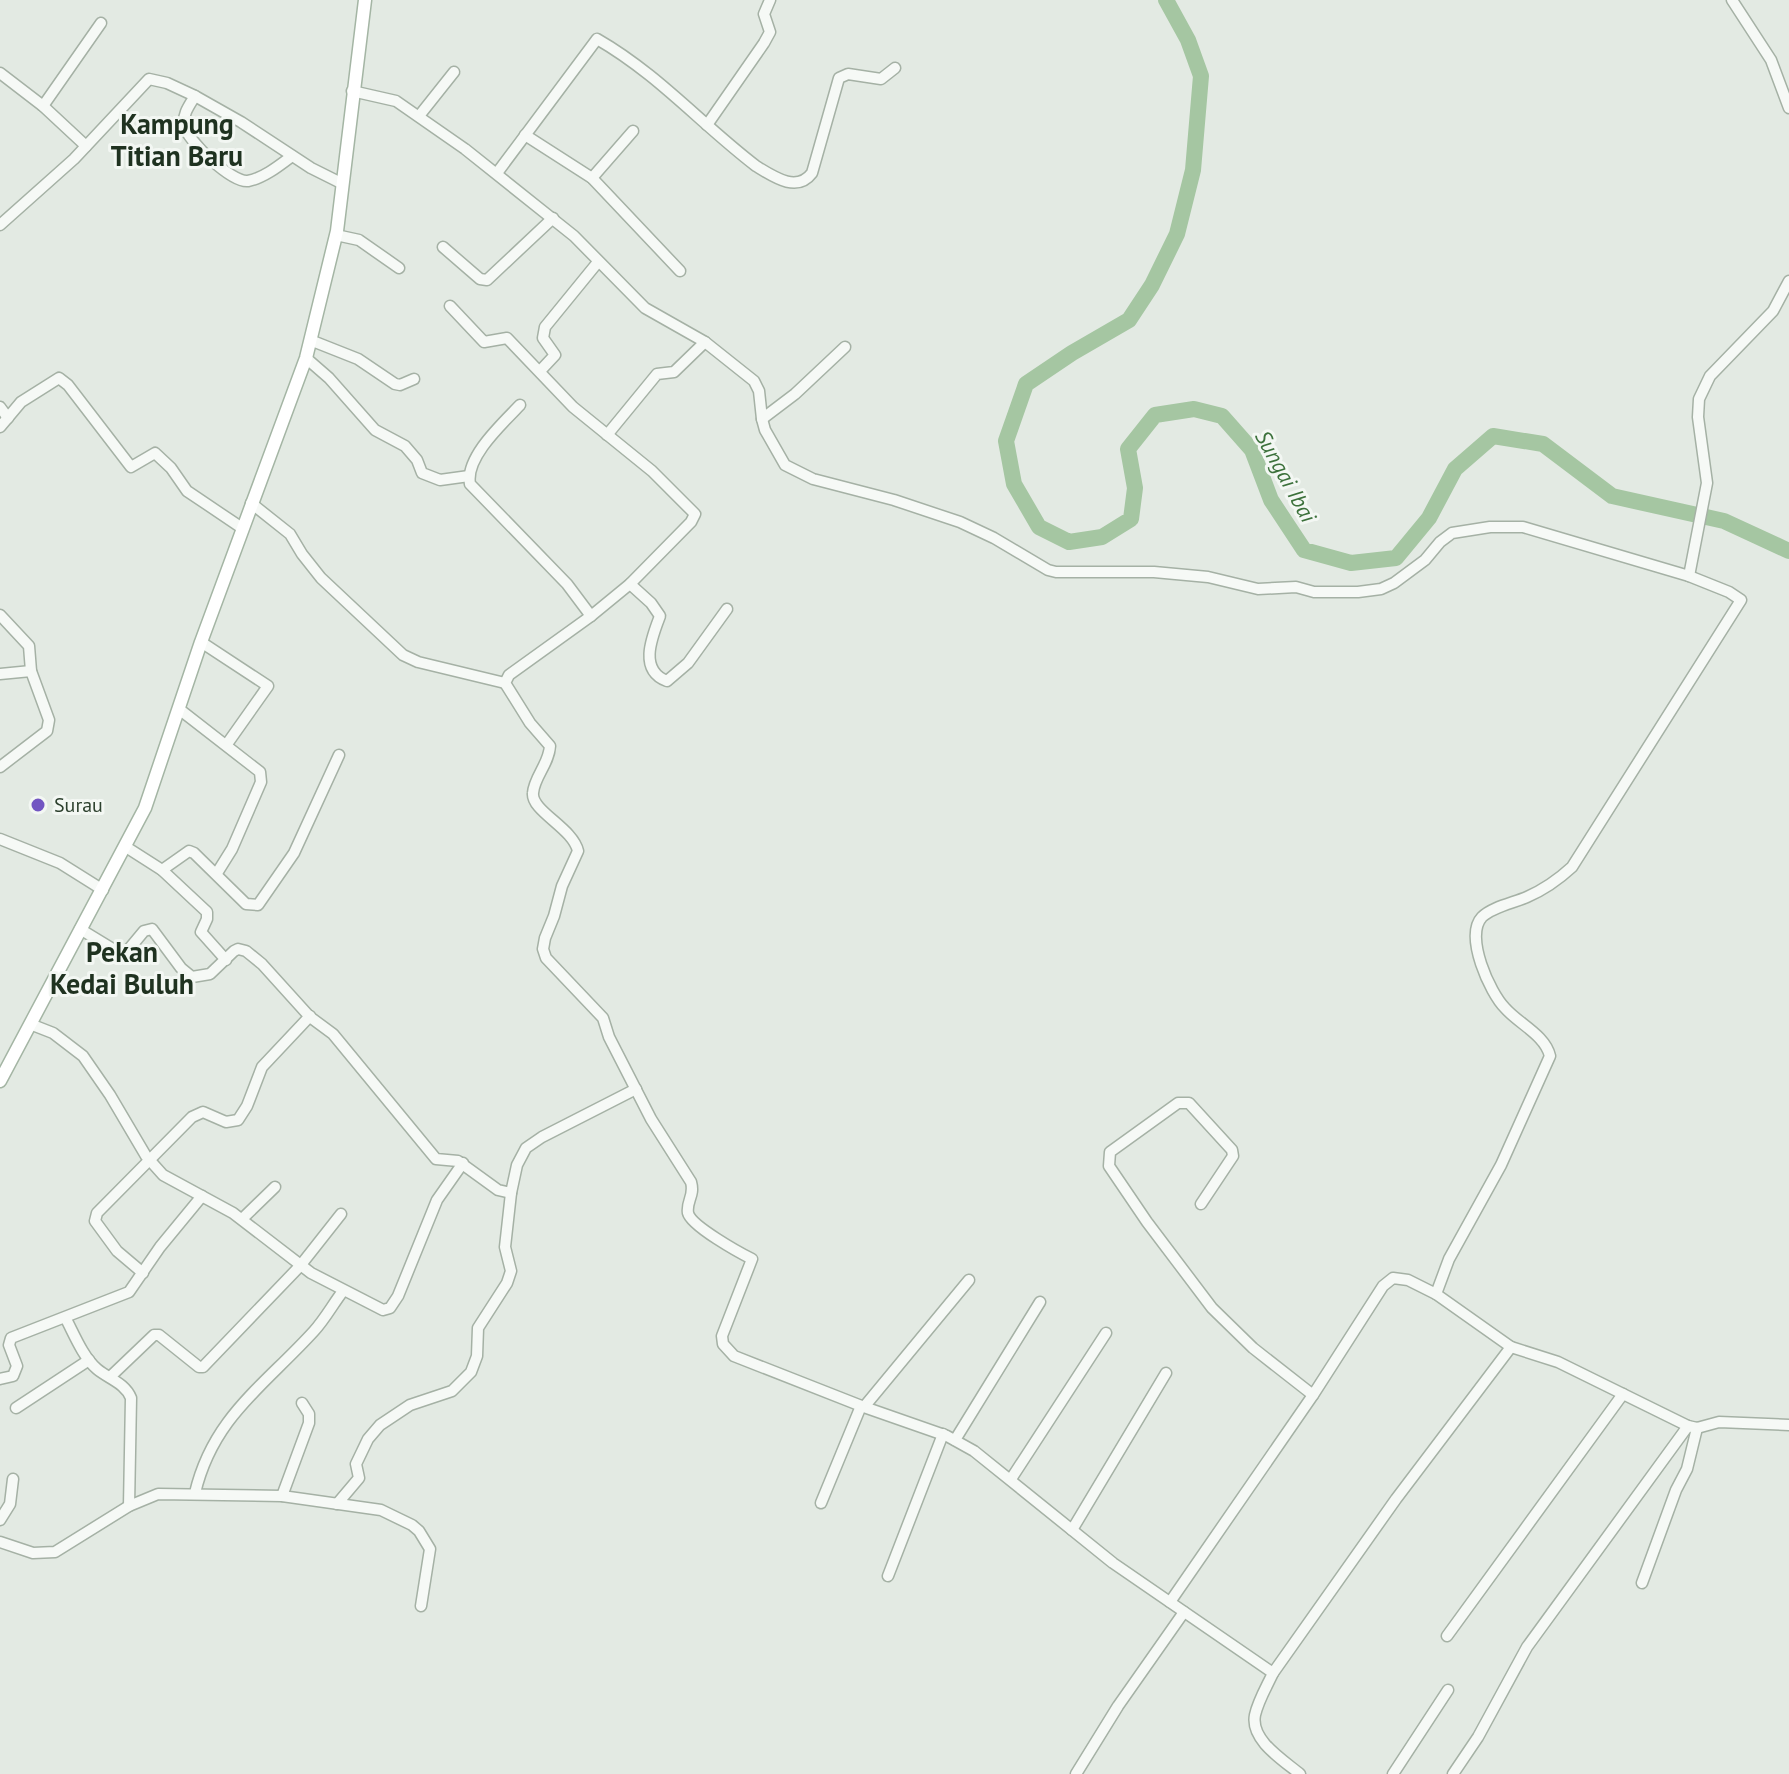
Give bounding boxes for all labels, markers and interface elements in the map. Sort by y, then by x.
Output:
district label: Kampung Titian Baru [111,105,243,174]
water label: Sungai Ibai [1249,425,1323,528]
place label: Surau [54,792,103,818]
marker: Surau [29,796,47,814]
district label: Pekan Kedai Buluh [50,933,194,1002]

